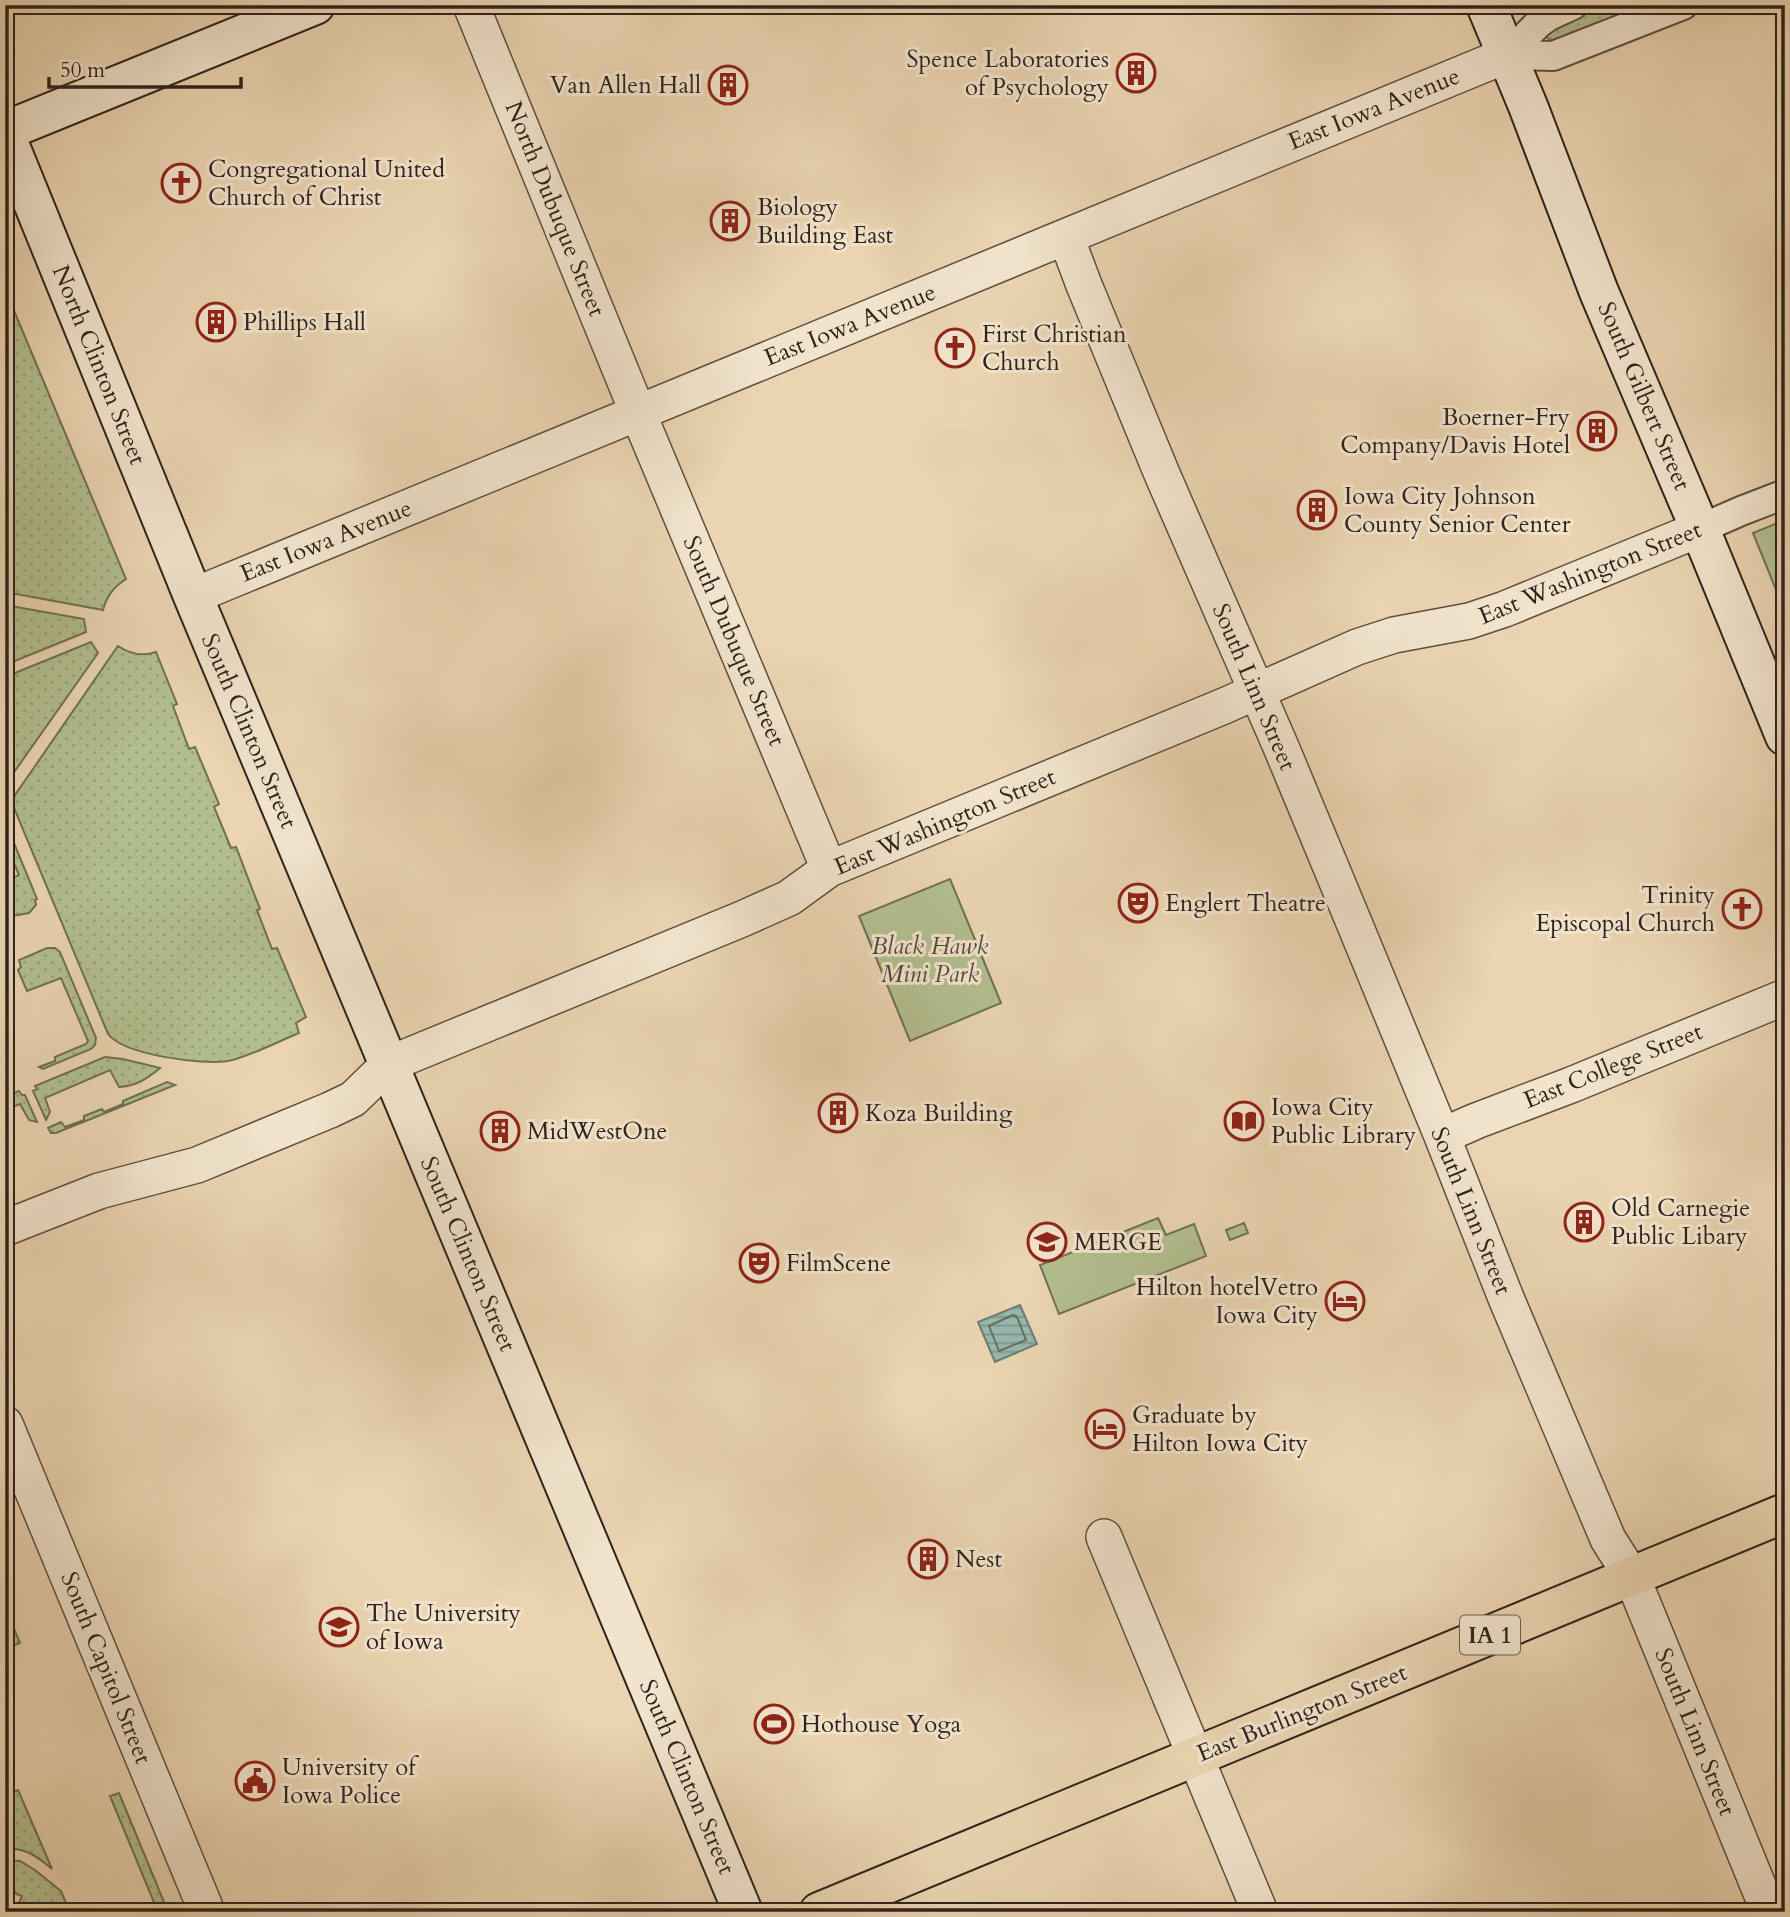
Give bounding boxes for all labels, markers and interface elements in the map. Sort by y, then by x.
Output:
place label: Spence Laboratories of Psychology [907,43,1109,104]
scale bar [49,46,242,90]
building icon: Spence Laboratories of Psychology [1115,52,1157,94]
text: 50 m [60,56,105,85]
street label: East Iowa Avenue [1283,60,1465,158]
building icon: Van Allen Hall [707,64,749,106]
place label: Van Allen Hall [550,69,701,102]
street label: North Dubuque Street [497,97,613,322]
place label: Congregational United Church of Christ [208,153,445,214]
church icon: Congregational United Church of Christ [160,162,202,204]
place label: Biology Building East [757,191,894,252]
building icon: Biology Building East [709,200,751,242]
street label: North Clinton Street [44,260,154,470]
street label: East Iowa Avenue [759,276,941,374]
street label: South Gilbert Street [1589,297,1699,496]
building icon: Phillips Hall [195,301,237,343]
place label: Phillips Hall [243,306,366,339]
place label: First Christian Church [982,318,1127,379]
church icon: First Christian Church [934,327,976,369]
place label: Boerner-Fry Company/Davis Hotel [1340,401,1570,462]
building icon: Boerner-Fry Company/Davis Hotel [1576,410,1618,452]
place label: Iowa City Johnson County Senior Center [1344,480,1571,541]
building icon: Iowa City Johnson County Senior Center [1296,489,1338,531]
street label: East Iowa Avenue [235,492,417,590]
street label: East Washington Street [1474,513,1707,633]
street label: South Dubuque Street [675,531,793,751]
street label: South Linn Street [1204,599,1304,776]
street label: South Clinton Street [193,629,305,834]
street label: East Washington Street [829,760,1061,884]
place label: Trinity Episcopal Church [1535,879,1715,940]
theatre icon: Englert Theatre [1117,882,1159,924]
place label: Englert Theatre [1165,887,1326,920]
church icon: Trinity Episcopal Church [1721,888,1763,930]
park label: Black Hawk Mini Park [872,930,989,991]
street label: East College Street [1519,1015,1708,1117]
place label: Iowa City Public Library [1271,1091,1417,1152]
building icon: Koza Building [817,1092,859,1134]
place label: Koza Building [865,1097,1013,1130]
library icon: Iowa City Public Library [1223,1100,1265,1142]
building icon: MidWestOne [479,1110,521,1152]
place label: MidWestOne [527,1115,667,1148]
street label: South Linn Street [1422,1122,1520,1300]
street label: South Clinton Street [412,1152,524,1357]
place label: Old Carnegie Public Libary [1611,1192,1750,1253]
building icon: Old Carnegie Public Libary [1563,1201,1605,1243]
school or university icon: MERGE [1026,1221,1068,1263]
place label: MERGE [1074,1226,1162,1259]
theatre icon: FilmScene [738,1242,780,1284]
place label: FilmScene [786,1247,891,1280]
place label: Hilton hotelVetro Iowa City [1136,1271,1318,1332]
hotel icon: Hilton hotelVetro Iowa City [1324,1280,1366,1322]
place label: Graduate by Hilton Iowa City [1132,1399,1308,1460]
hotel icon: Graduate by Hilton Iowa City [1084,1408,1126,1450]
building icon: Nest [907,1538,949,1580]
place label: Nest [955,1543,1002,1576]
street label: South Capitol Street [52,1567,160,1769]
place label: The University of Iowa [366,1597,521,1658]
school or university icon: The University of Iowa [318,1606,360,1648]
road number: IA 1 [1460,1616,1520,1654]
street label: South Linn Street [1646,1643,1744,1821]
street label: East Burlington Street [1192,1656,1412,1770]
street label: South Clinton Street [631,1675,743,1880]
sports icon: Hothouse Yoga [753,1703,795,1745]
place label: Hothouse Yoga [801,1708,962,1741]
place label: University of Iowa Police [282,1751,419,1812]
public building icon: University of Iowa Police [234,1760,276,1802]

